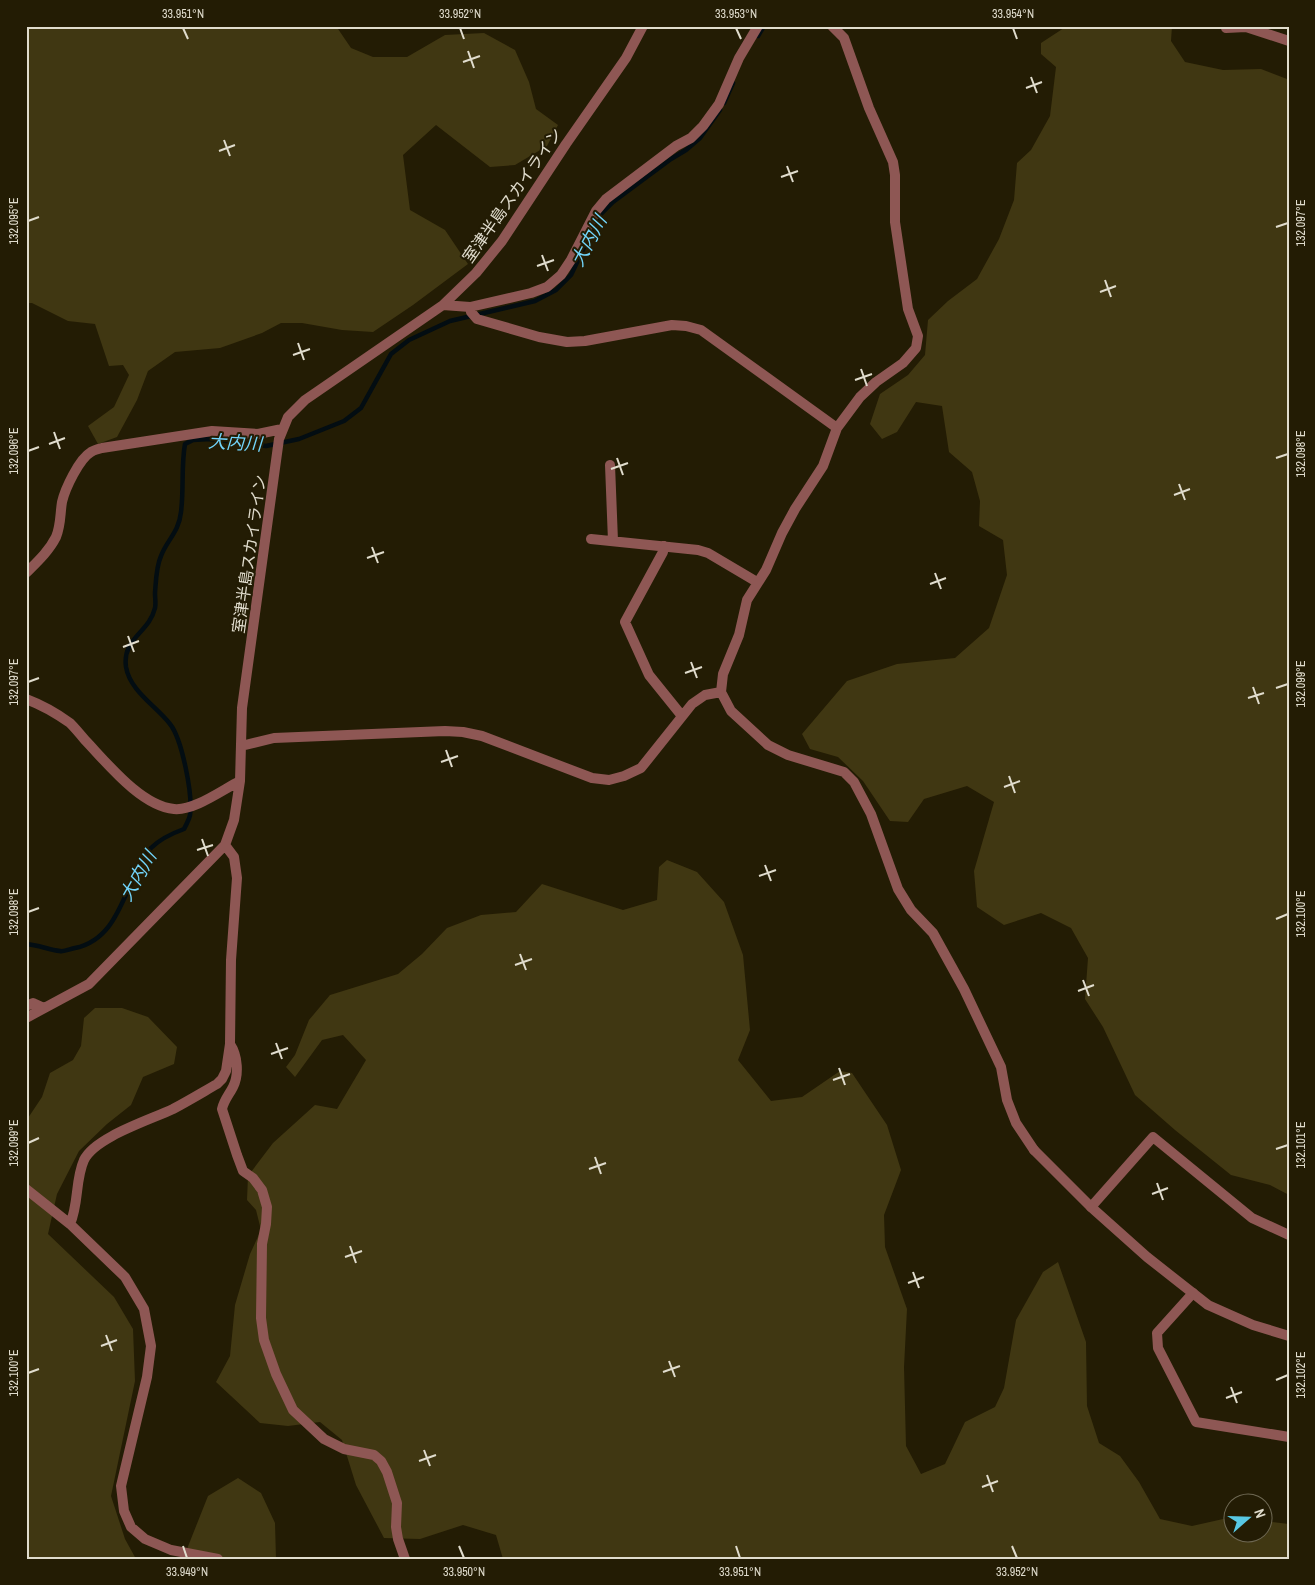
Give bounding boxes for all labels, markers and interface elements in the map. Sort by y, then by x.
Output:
text: 33.951°N [162,6,204,22]
text: 33.952°N [439,6,481,22]
text: 33.953°N [715,6,757,22]
text: 33.954°N [992,6,1034,22]
street label: 室津半島スカイライン [457,123,567,267]
text: 132.095°E [6,198,22,244]
text: 132.097°E [1293,200,1309,246]
water label: 大内川 [565,209,613,270]
text: 132.096°E [6,428,22,474]
water label: 大内川 [207,429,265,457]
text: 132.098°E [1293,431,1309,477]
street label: 室津半島スカイライン [227,473,271,635]
text: 132.097°E [6,659,22,705]
text: 132.099°E [1293,661,1309,707]
water label: 大内川 [113,844,163,905]
text: 132.098°E [6,889,22,935]
text: 132.100°E [1293,891,1309,937]
text: 132.099°E [6,1120,22,1166]
text: 132.101°E [1293,1122,1309,1168]
text: 132.100°E [6,1350,22,1396]
text: 132.102°E [1293,1352,1309,1398]
north arrow [1222,1492,1272,1542]
text: N [1250,1507,1270,1521]
text: 33.949°N [166,1564,208,1580]
text: 33.950°N [443,1564,485,1580]
text: 33.951°N [719,1564,761,1580]
text: 33.952°N [996,1564,1038,1580]

